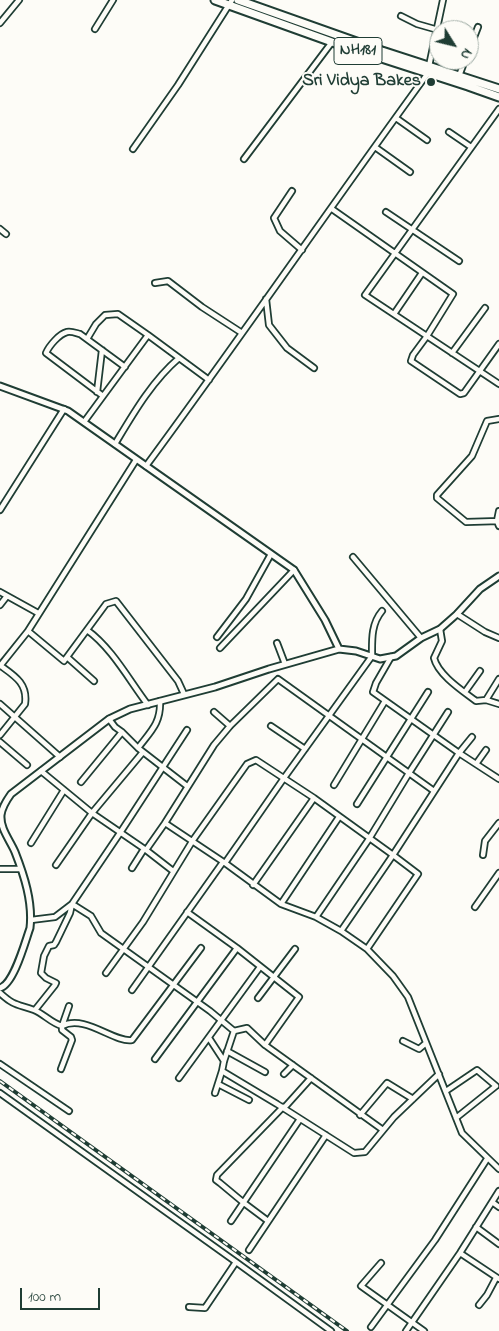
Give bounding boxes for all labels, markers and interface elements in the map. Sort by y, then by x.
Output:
north arrow [429,20,479,70]
road number: NH181 [334,37,382,64]
text: N [454,44,477,64]
place label: Sri Vidya Bakes [302,71,421,93]
marker: Sri Vidya Bakes [425,76,437,88]
scale bar [22,1278,102,1310]
text: 100 m [28,1286,61,1308]

